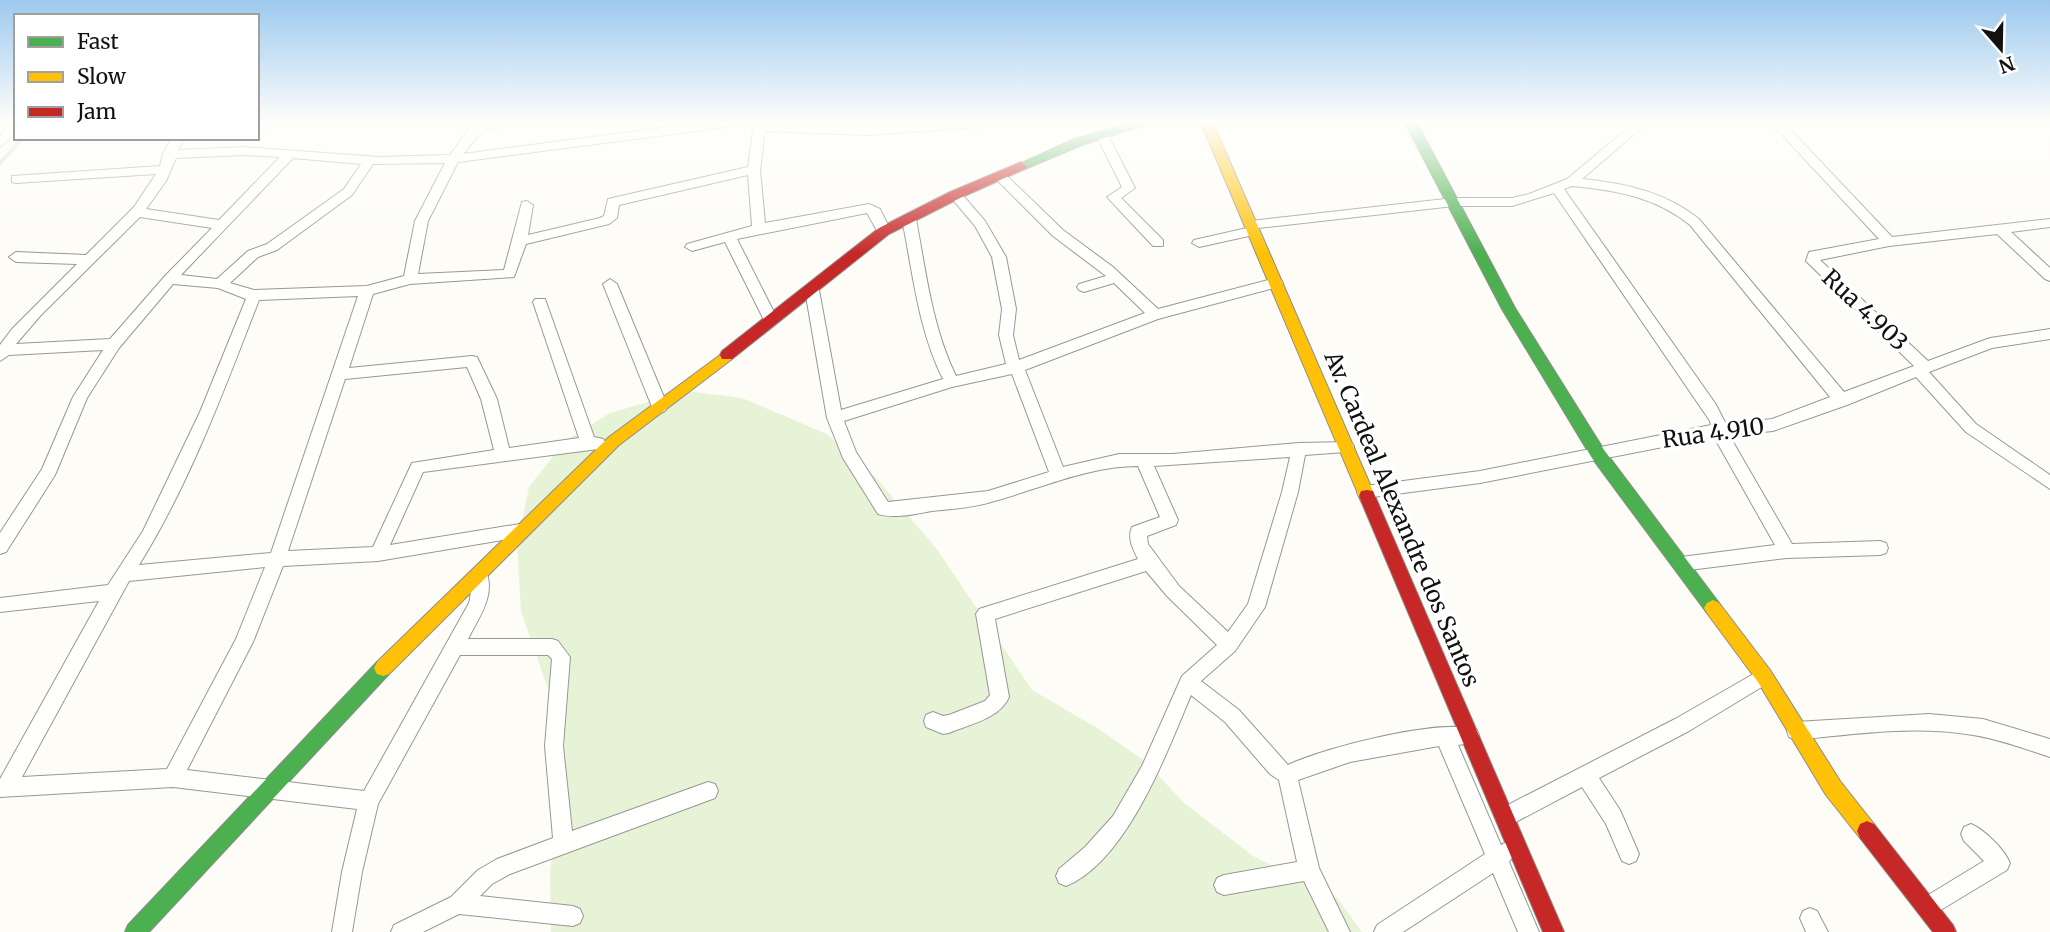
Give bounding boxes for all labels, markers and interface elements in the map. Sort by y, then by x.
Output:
legend [14,14,259,140]
north arrow [1966,14,2036,84]
text: Fast [77,28,119,55]
text: N [1996,51,2018,79]
text: Slow [77,63,126,90]
text: Jam [76,98,116,125]
street label: Rua 4.903 [1816,263,1914,357]
street label: Av. Cardeal Alexandre dos Santos [1318,346,1486,691]
street label: Rua 4.910 [1660,411,1766,454]

